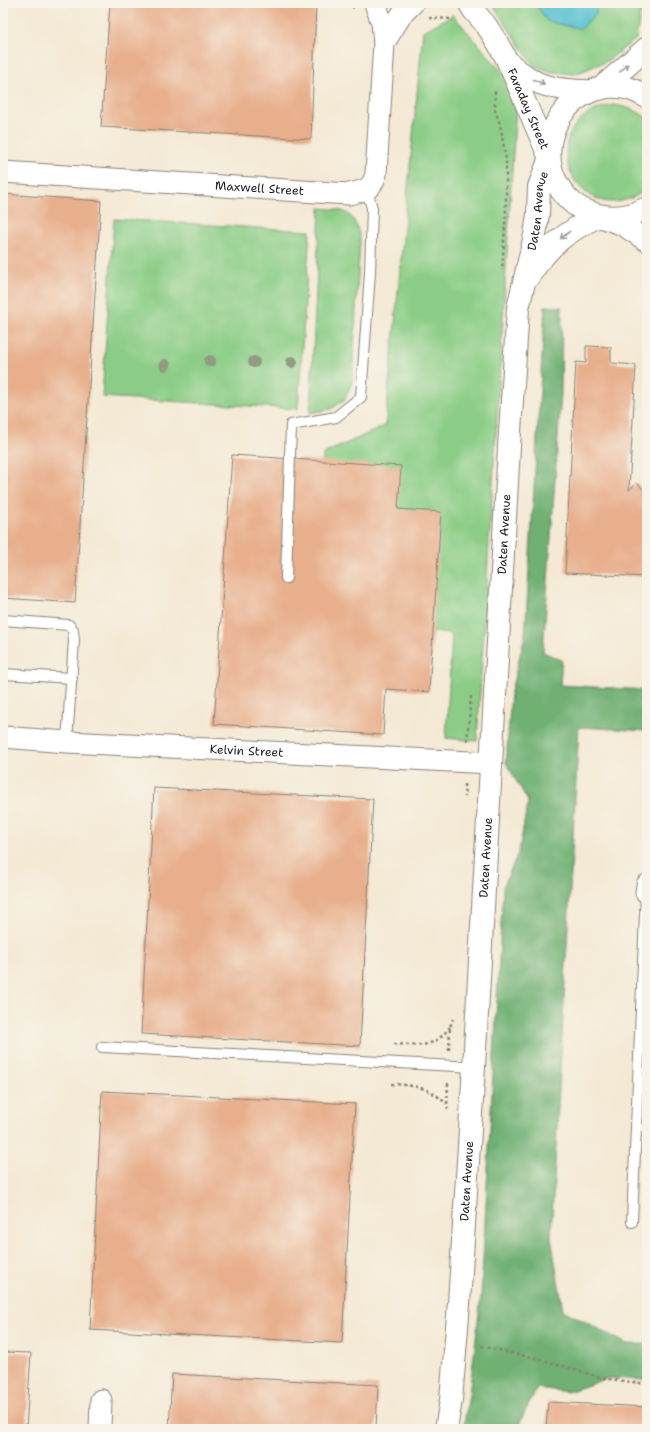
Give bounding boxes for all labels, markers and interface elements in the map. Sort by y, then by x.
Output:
one-way arrow [618,64,629,73]
street label: Faraday Street [504,66,553,152]
one-way arrow [533,79,545,87]
street label: Daten Avenue [524,169,552,252]
street label: Maxwell Street [215,177,304,199]
one-way arrow [560,231,571,239]
street label: Daten Avenue [494,493,514,575]
street label: Kelvin Street [209,741,284,761]
street label: Daten Avenue [476,817,496,898]
street label: Daten Avenue [456,1140,477,1222]

